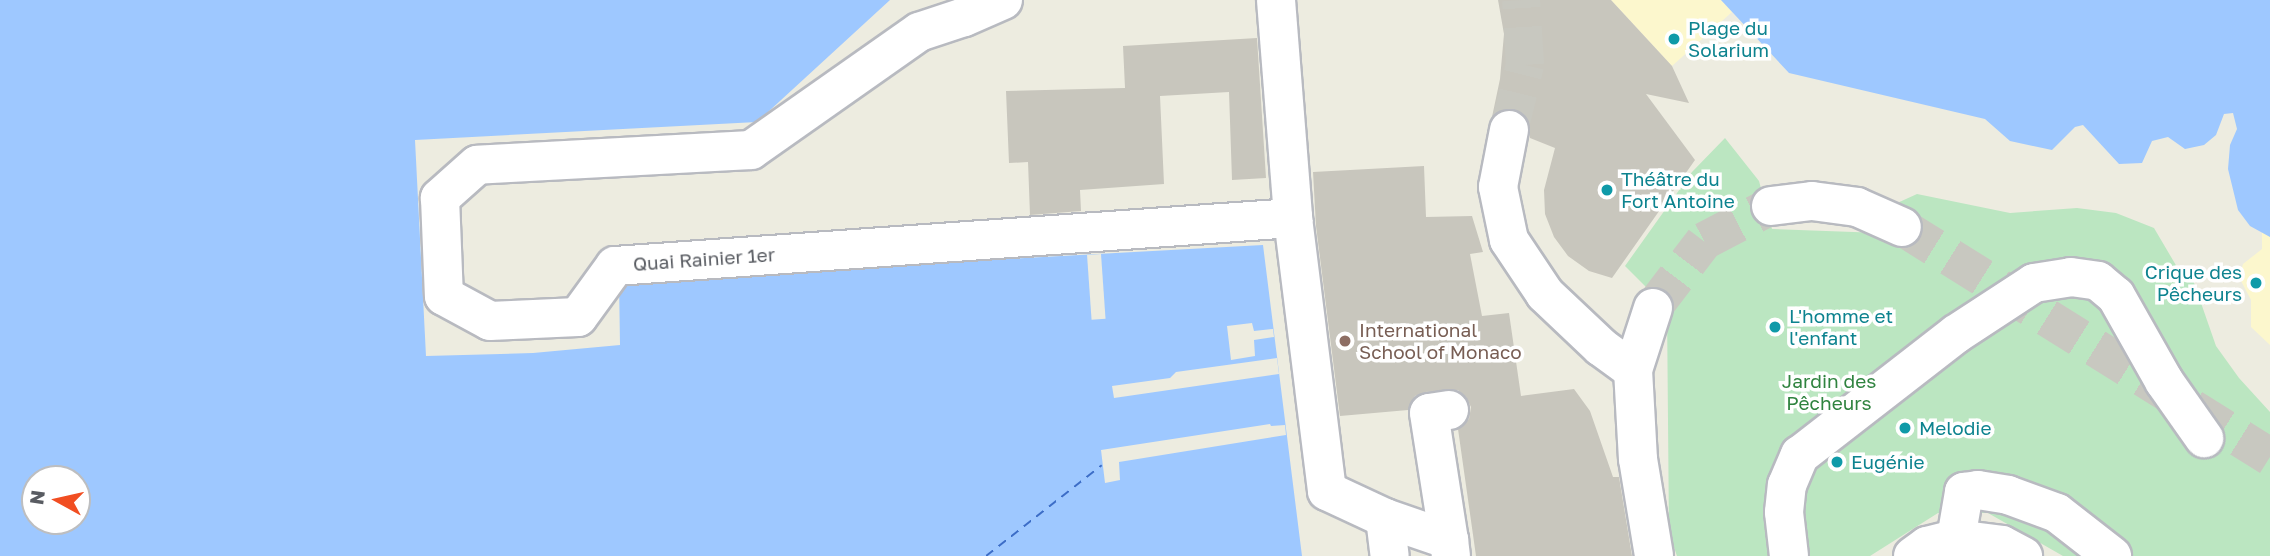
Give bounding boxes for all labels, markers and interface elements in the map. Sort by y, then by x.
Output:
place label: Plage du Solarium [1688,17,1769,61]
marker: Plage du Solarium [1666,31,1682,47]
place label: Théâtre du Fort Antoine [1621,168,1735,212]
marker: Théâtre du Fort Antoine [1599,182,1615,198]
street label: Quai Rainier 1er [632,243,776,275]
place label: Crique des Pêcheurs [2145,261,2242,305]
marker: Crique des Pêcheurs [2248,275,2264,291]
place label: L'homme et l'enfant [1789,305,1893,349]
place label: International School of Monaco [1359,319,1522,363]
marker: L'homme et l'enfant [1767,319,1783,335]
marker: International School of Monaco [1337,333,1353,349]
park label: Jardin des Pêcheurs [1782,370,1876,414]
place label: Melodie [1919,417,1991,439]
marker: Melodie [1897,420,1913,436]
place label: Eugénie [1851,451,1925,473]
marker: Eugénie [1829,454,1845,470]
north arrow [21,465,91,535]
text: N [24,489,49,506]

